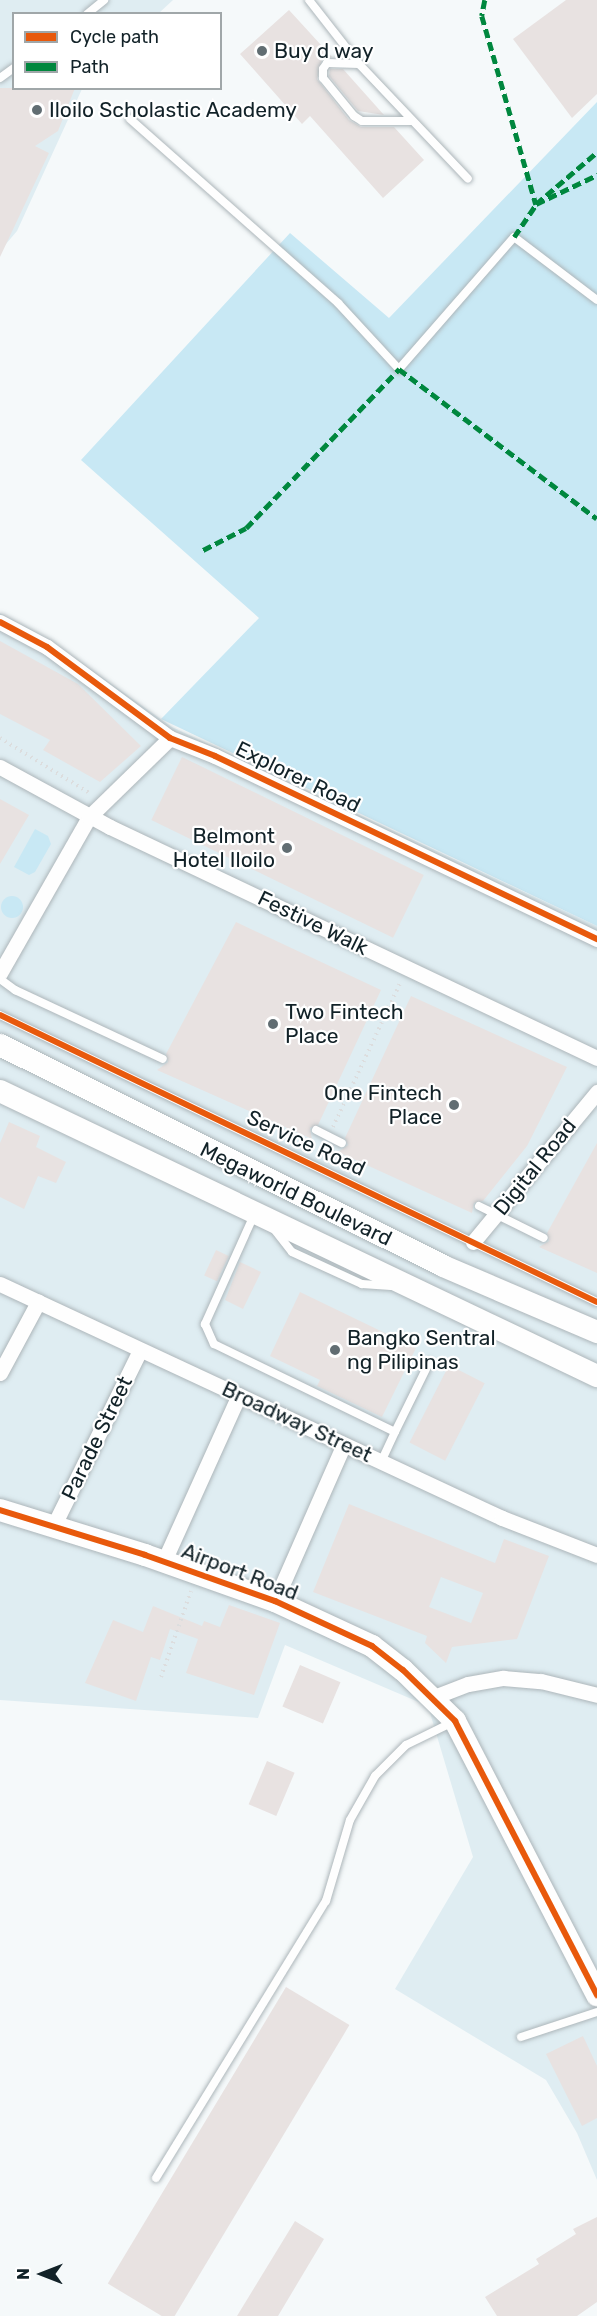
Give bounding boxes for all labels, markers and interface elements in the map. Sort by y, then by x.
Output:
legend [12,12,222,90]
text: Cycle path [70,26,159,48]
place label: Buy d way [274,38,375,64]
marker: Buy d way [255,44,269,58]
text: Path [70,56,109,78]
place label: Iloilo Scholastic Academy [49,97,297,123]
marker: Iloilo Scholastic Academy [30,103,44,117]
street label: Explorer Road [231,736,365,818]
place label: Belmont Hotel Iloilo [173,823,275,873]
marker: Belmont Hotel Iloilo [280,841,294,855]
street label: Festive Walk [254,885,372,961]
place label: Two Fintech Place [285,999,404,1049]
marker: Two Fintech Place [266,1017,280,1031]
place label: One Fintech Place [324,1080,442,1130]
marker: One Fintech Place [447,1098,461,1112]
street label: Service Road [243,1105,369,1181]
street label: Digital Road [488,1114,582,1220]
street label: Megaworld Boulevard [196,1137,396,1251]
place label: Bangko Sentral ng Pilipinas [347,1325,496,1375]
marker: Bangko Sentral ng Pilipinas [328,1343,342,1357]
street label: Parade Street [56,1372,138,1504]
street label: Broadway Street [218,1376,376,1468]
street label: Airport Road [178,1538,302,1606]
north arrow [12,2244,72,2304]
text: N [14,2268,33,2280]

